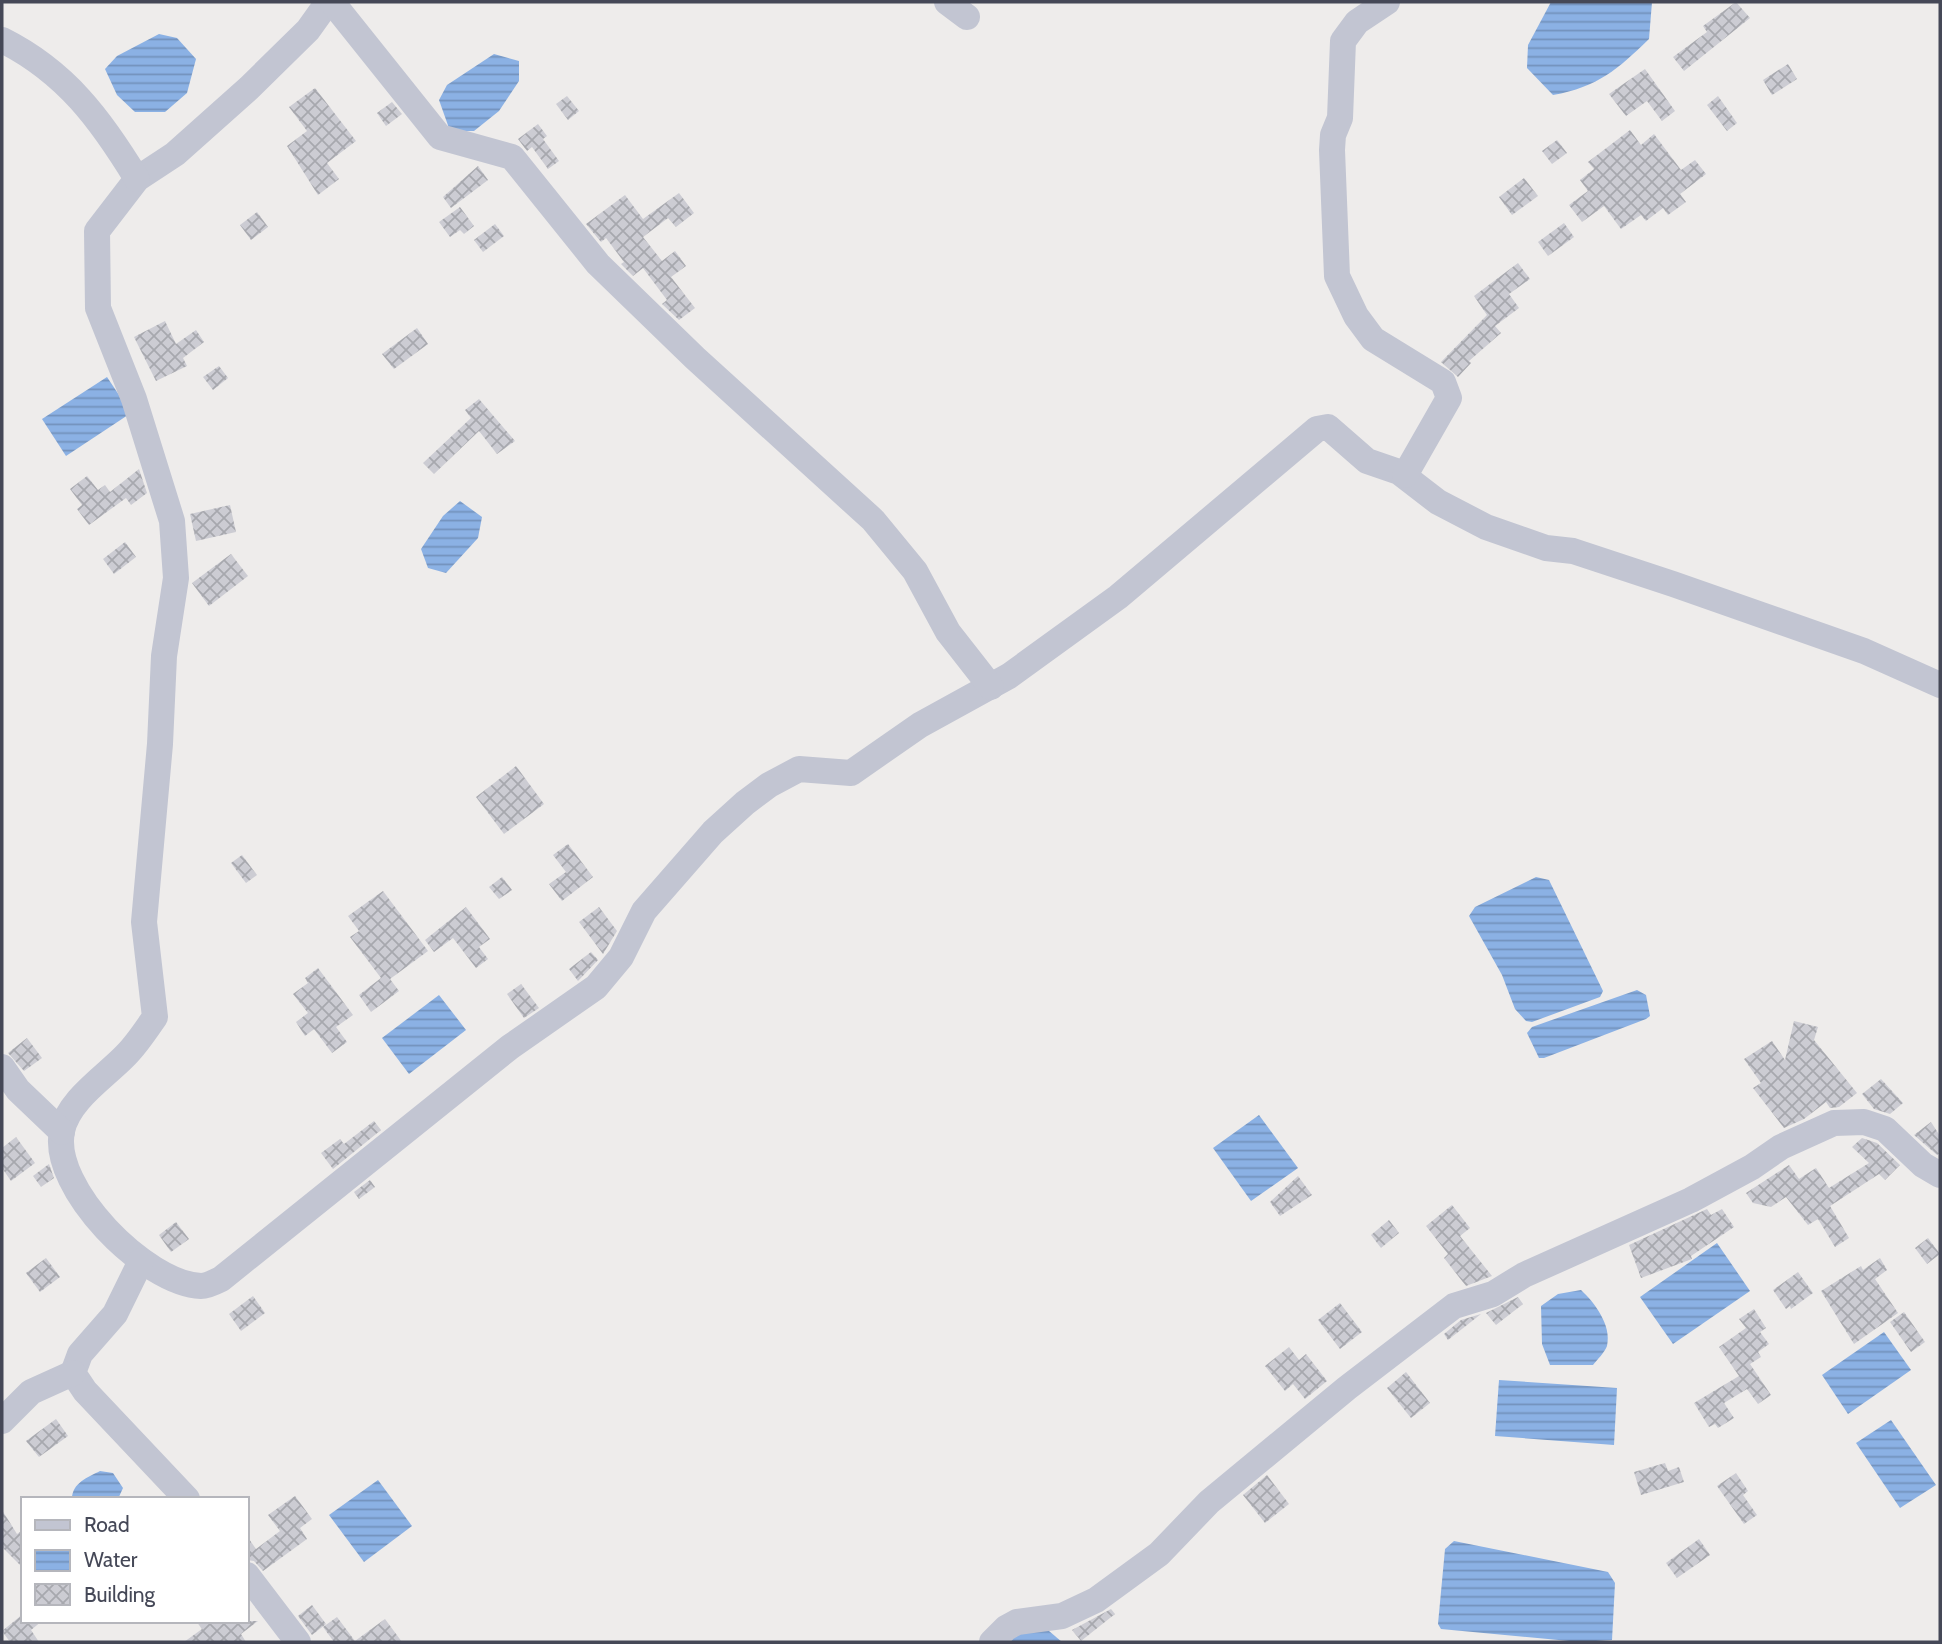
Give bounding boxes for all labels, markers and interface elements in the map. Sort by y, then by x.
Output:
legend [21,1497,248,1623]
text: Road [84,1512,130,1537]
text: Water [84,1547,138,1572]
text: Building [84,1582,156,1607]

